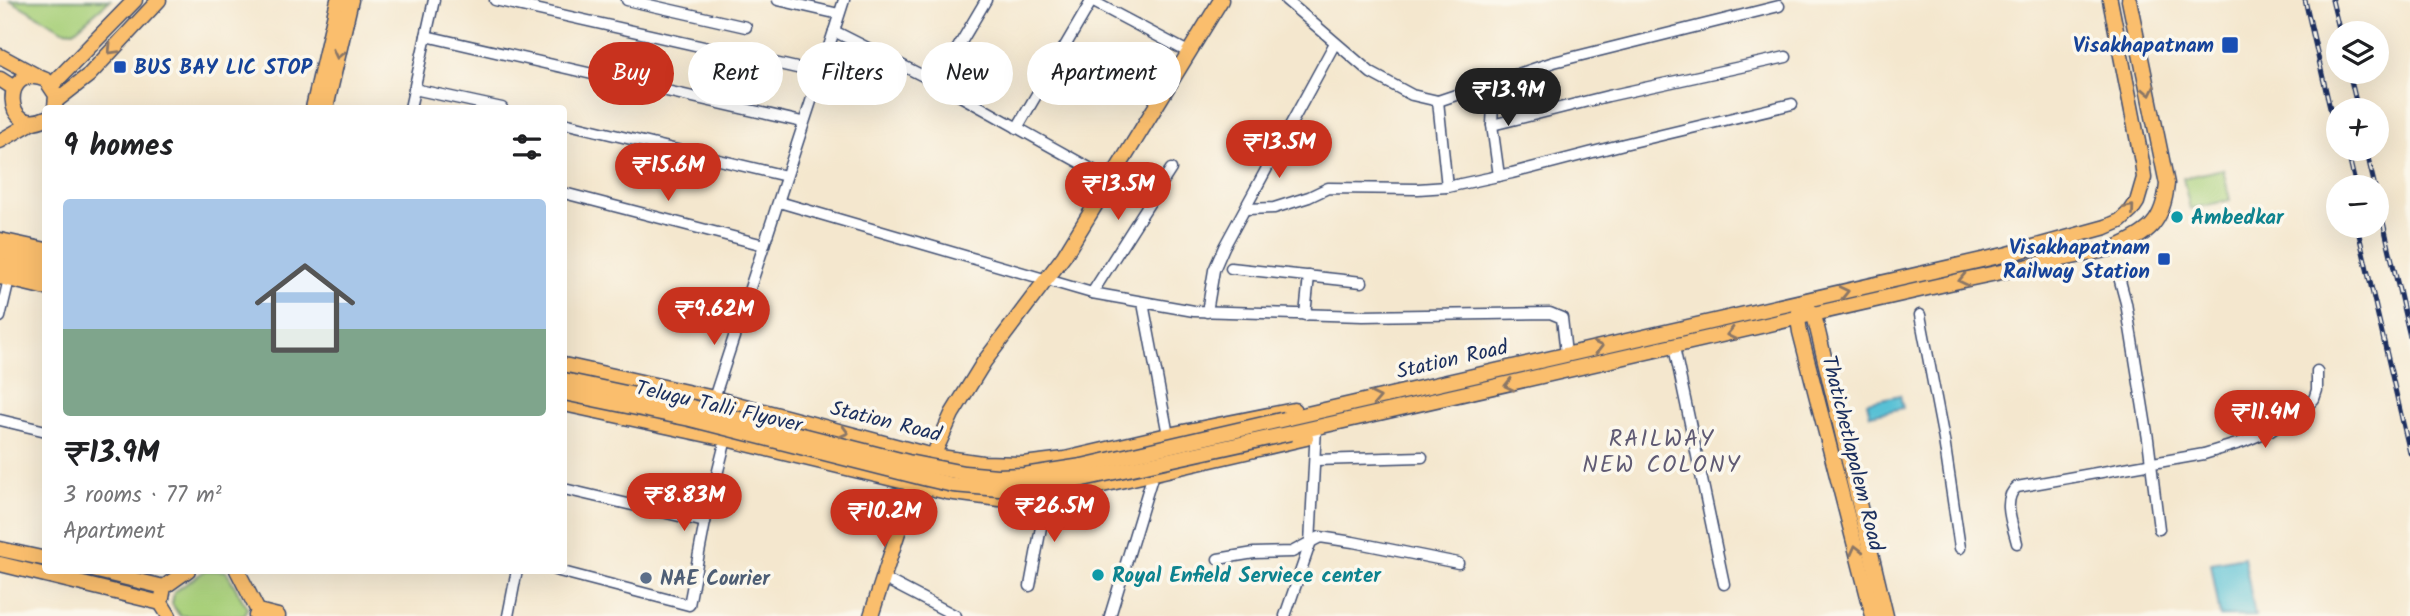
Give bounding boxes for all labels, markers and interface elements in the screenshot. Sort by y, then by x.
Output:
map controls [2326,21,2389,238]
button: layers [2326,21,2389,84]
place label: Visakhapatnam [2073,30,2214,63]
marker: Visakhapatnam [2220,35,2240,55]
one-way arrow [108,42,121,55]
chip: Buy [588,42,674,105]
chip: Rent [688,42,783,105]
chip: Filters [797,42,907,105]
chip: New [921,42,1013,105]
chip: Apartment [1027,42,1181,105]
one-way arrow [332,48,347,60]
place label: BUS BAY LIC STOP [134,52,313,85]
marker: BUS BAY LIC STOP [112,59,128,75]
pin: ₹13.9M [1451,68,1565,128]
text: ₹13.9M [1471,73,1545,109]
one-way arrow [2140,85,2155,97]
button: + [2326,98,2389,161]
pin: ₹13.5M [1222,120,1336,180]
text: 9 homes [63,123,174,171]
text: ₹13.5M [1242,125,1316,161]
icon: filters [508,128,546,166]
pin: ₹15.6M [611,144,725,203]
text: ₹15.6M [631,148,705,184]
pin: ₹13.5M [1061,162,1175,222]
text: ₹13.5M [1081,167,1155,203]
button: − [2326,175,2389,238]
place label: Ambedkar [2191,202,2285,235]
one-way arrow [2122,205,2134,218]
marker: Ambedkar [2169,209,2185,225]
place label: Visakhapatnam Railway Station [2003,232,2150,289]
icon: home [242,245,368,371]
marker: Visakhapatnam Railway Station [2156,251,2172,267]
one-way arrow [1957,271,1969,286]
one-way arrow [1838,285,1850,300]
pin: ₹9.62M [657,288,771,347]
text: ₹9.62M [674,292,754,328]
one-way arrow [1725,326,1737,340]
street label: Station Road [1393,332,1512,389]
one-way arrow [1592,341,1604,355]
street label: Thatichetlapalem Road [1811,352,1892,555]
street label: Telugu Talli Flyover [632,372,806,443]
one-way arrow [1504,377,1516,391]
one-way arrow [1370,391,1382,406]
pin: ₹11.4M [2208,391,2322,450]
street label: Station Road [827,393,945,452]
text: ₹11.4M [2230,395,2300,431]
district label: RAILWAY NEW COLONY [1582,422,1742,484]
one-way arrow [838,424,850,438]
text: ₹13.9M [63,430,160,478]
pin: ₹8.83M [627,474,741,533]
text: 3 rooms · 77 m² [63,478,222,514]
text: ₹8.83M [643,478,725,514]
pin: ₹26.5M [997,484,1111,544]
text: ₹26.5M [1014,489,1094,525]
pin: ₹10.2M [827,490,941,549]
text: ₹10.2M [846,494,922,530]
text: Apartment [63,514,165,550]
one-way arrow [1850,544,1864,556]
place label: Royal Enfield Serviece center [1112,560,1382,593]
place label: NAE Courier [660,563,771,596]
marker: Royal Enfield Serviece center [1090,567,1106,583]
marker: NAE Courier [638,570,654,586]

